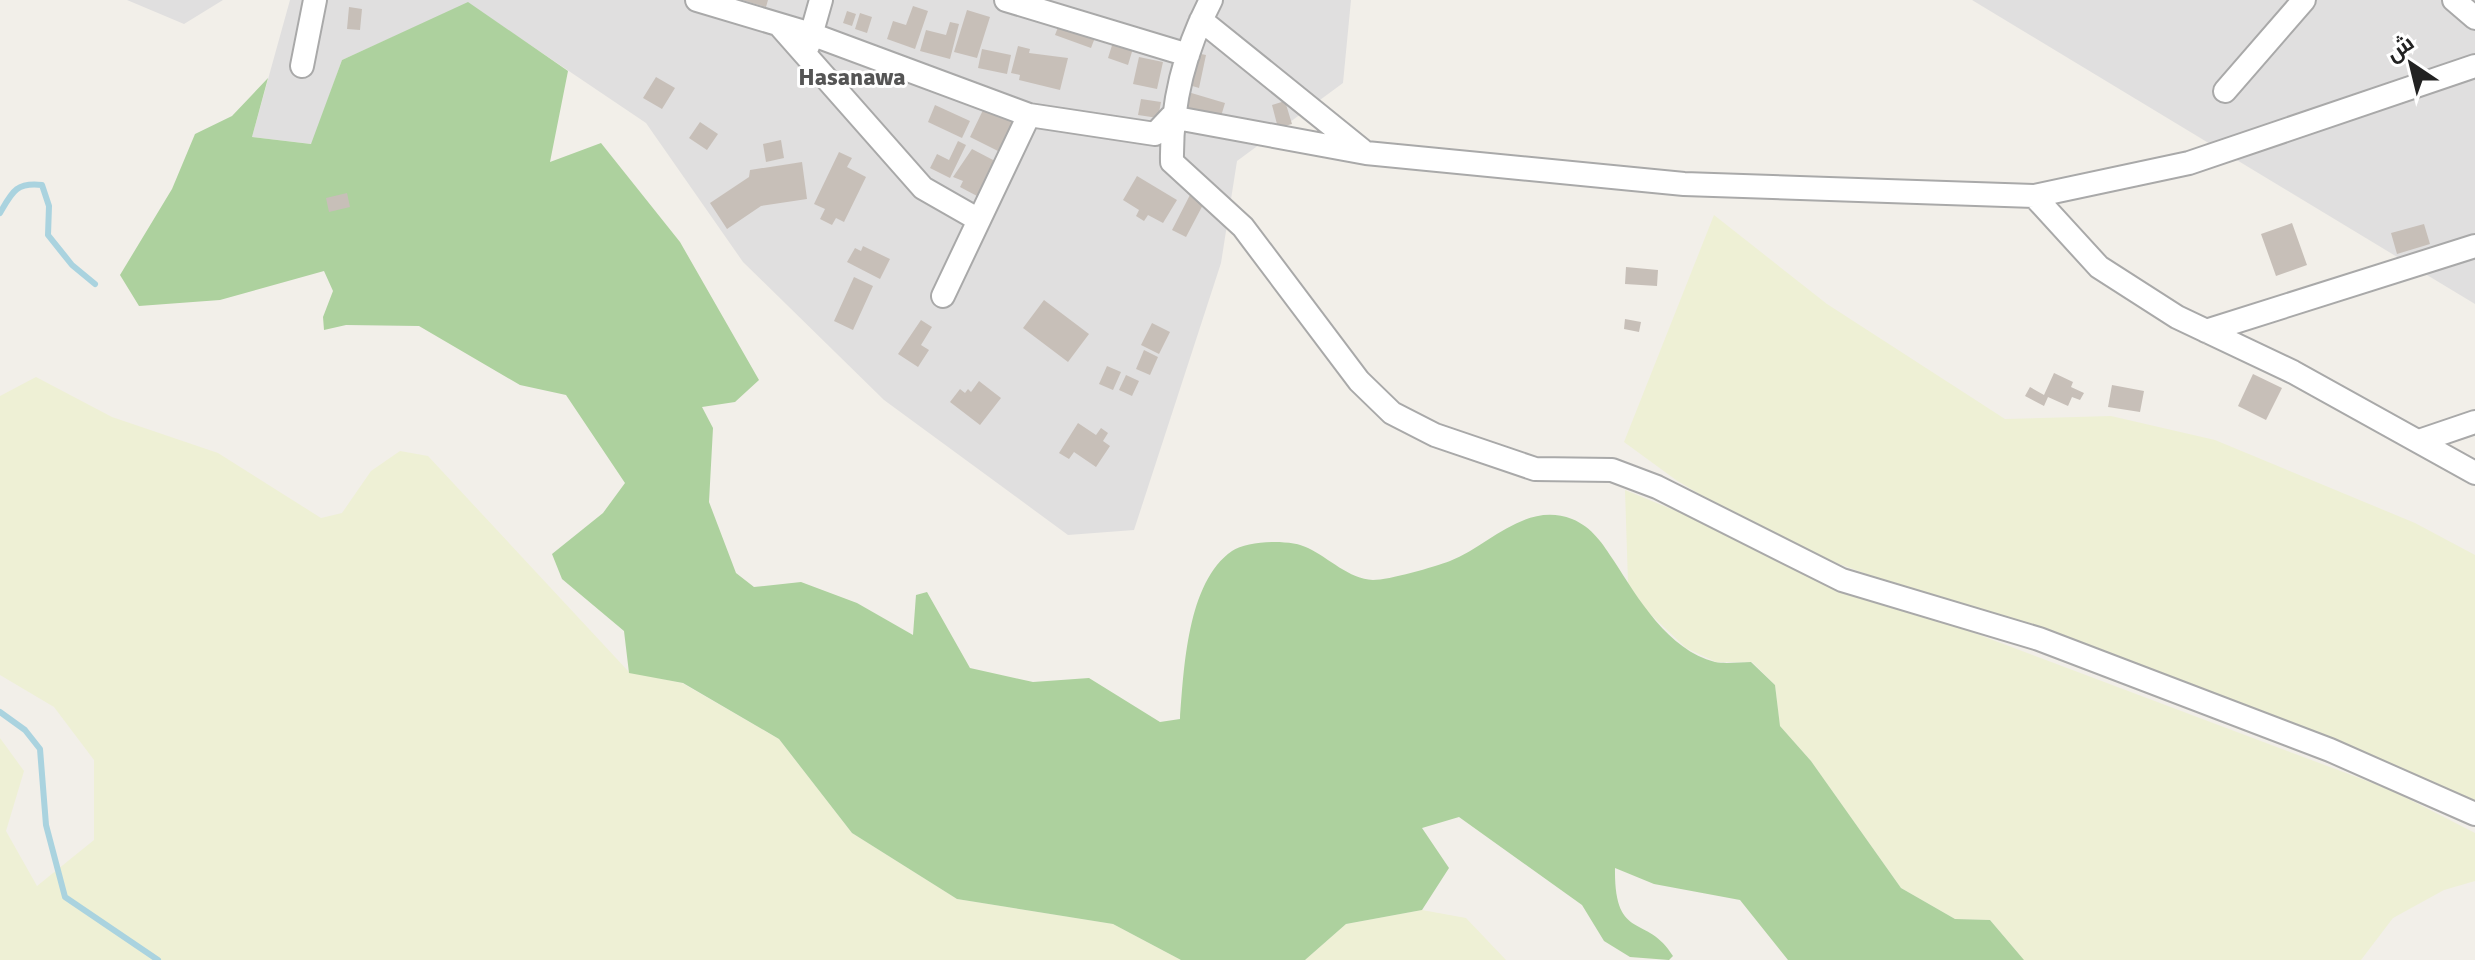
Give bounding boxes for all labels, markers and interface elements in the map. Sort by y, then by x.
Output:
north arrow [2371,24,2451,104]
text: ش [2381,29,2419,67]
district label: Hasanawa [798,62,906,92]

